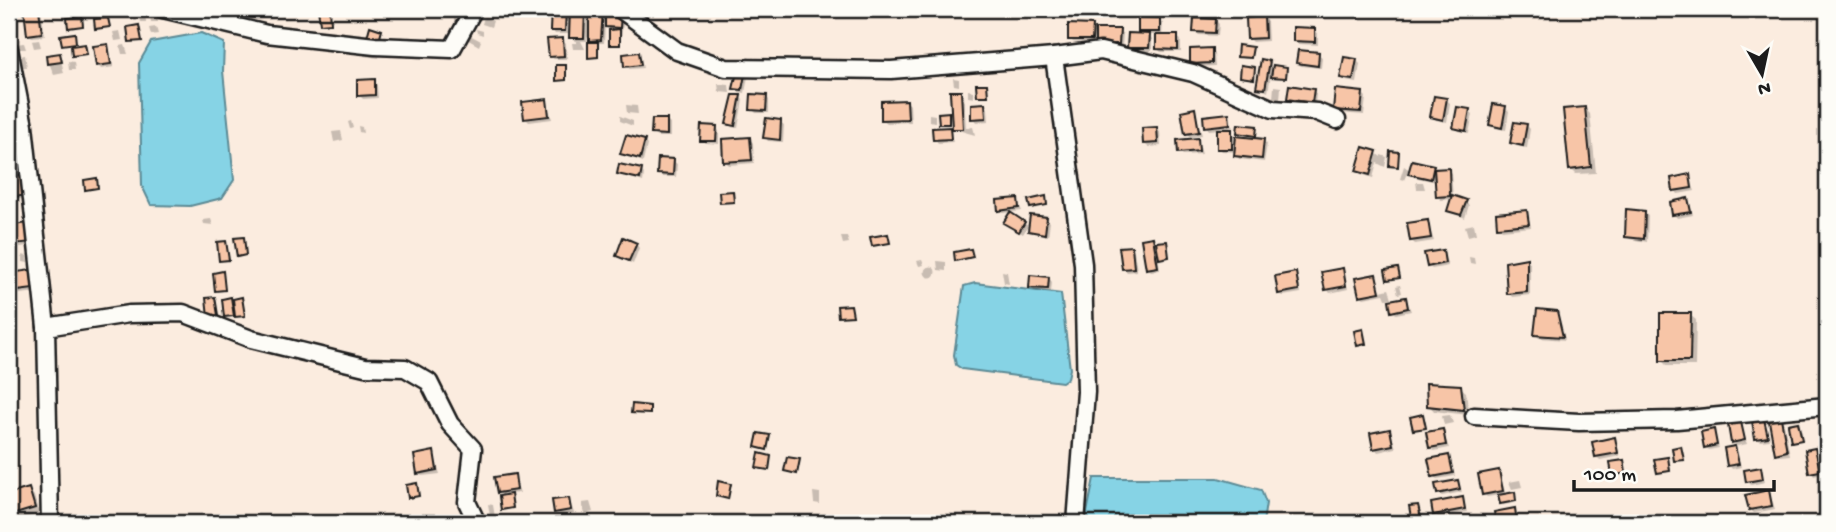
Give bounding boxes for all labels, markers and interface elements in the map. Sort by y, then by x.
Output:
north arrow [1728,38,1798,108]
text: N [1756,75,1772,100]
scale bar [1574,448,1773,492]
text: 100 m [1583,464,1636,489]

